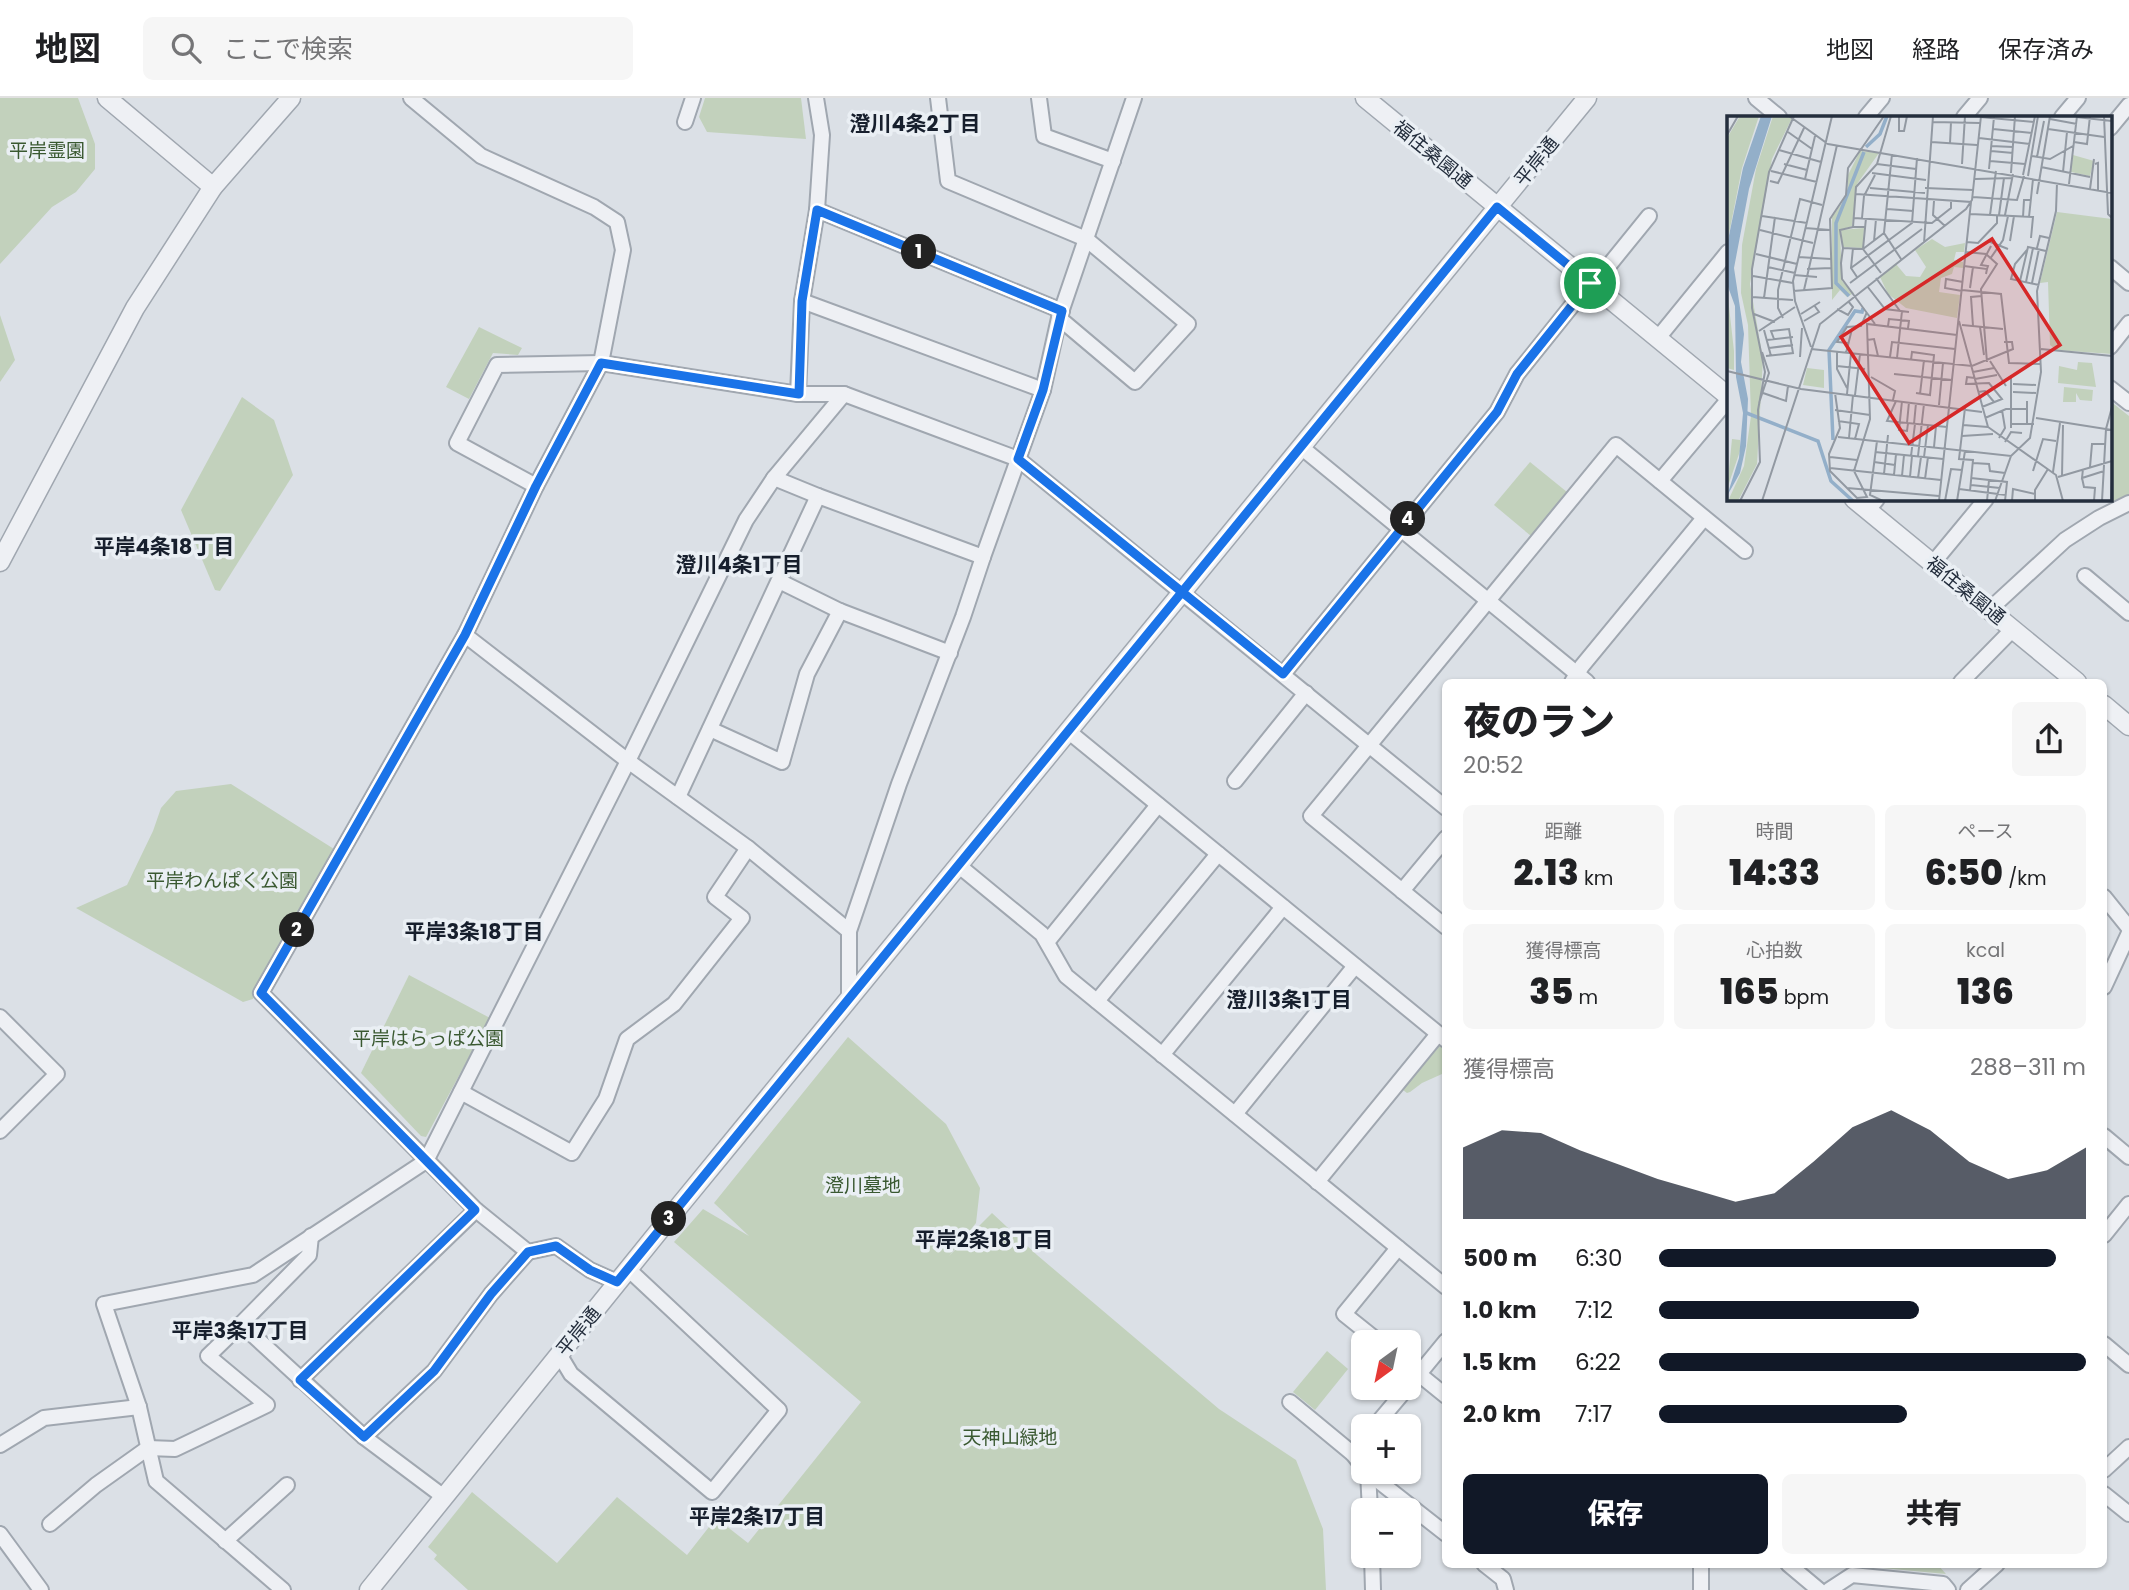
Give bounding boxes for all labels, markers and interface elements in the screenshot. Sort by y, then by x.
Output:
search box [143,17,633,80]
text: 地図 [35,25,101,72]
icon: search [167,29,205,67]
text: ここで検索 [223,31,353,67]
text: 地図 [1826,33,1874,66]
text: 経路 [1912,33,1960,66]
text: 保存済み [1998,33,2094,66]
district label: 澄川4条2丁目 [849,109,981,138]
street label: 福住桑園通 [1387,114,1478,195]
inset map [1727,116,2112,500]
street label: 平岸通 [1508,131,1565,192]
park label: 平岸霊園 [9,137,85,164]
pin: 1 [902,234,936,270]
text: 1 [915,238,922,265]
pin [1560,253,1620,313]
icon: arrive [1571,264,1609,302]
pin: 4 [1390,502,1426,536]
text: 4 [1401,505,1414,532]
district label: 平岸4条18丁目 [94,532,234,561]
district label: 澄川4条1丁目 [675,550,803,579]
street label: 福住桑園通 [1920,550,2011,631]
text: 夜のラン [1463,695,1615,748]
button: share [2012,702,2086,776]
text: 20:52 [1463,749,1523,781]
text: 距離 [1544,818,1583,845]
text: 時間 [1755,818,1794,845]
text: ペース [1957,818,2014,845]
text: 2.13 [1514,848,1579,897]
text: 14:33 [1729,848,1820,897]
text: 6:50 [1924,848,2003,897]
text: km [1579,865,1613,892]
text: /km [2003,865,2047,892]
park label: 平岸わんぱく公園 [146,867,298,894]
pin: 2 [280,912,314,948]
text: 2 [291,916,302,943]
district label: 平岸3条18丁目 [404,917,544,946]
text: 獲得標高 [1525,937,1602,964]
text: 心拍数 [1746,937,1803,964]
text: kcal [1966,937,2005,964]
text: 35 [1529,967,1573,1016]
text: 165 [1720,967,1779,1016]
text: 136 [1957,967,2014,1016]
text: m [1573,984,1598,1011]
text: bpm [1779,984,1829,1011]
district label: 澄川3条1丁目 [1226,985,1352,1014]
park label: 平岸はらっぱ公園 [352,1025,504,1052]
text: 288–311 m [1970,1051,2086,1083]
text: 獲得標高 [1463,1053,1555,1085]
park label: 澄川墓地 [825,1172,901,1199]
pin: 3 [652,1202,686,1236]
text: 3 [663,1205,674,1232]
district label: 平岸2条18丁目 [915,1225,1053,1254]
text: 500 m [1463,1242,1537,1274]
text: 6:30 [1575,1242,1623,1274]
text: 1.0 km [1463,1294,1537,1326]
text: 7:12 [1575,1294,1613,1326]
street label: 平岸通 [550,1301,607,1362]
district label: 平岸3条17丁目 [172,1316,308,1345]
north arrow [1351,1330,1421,1400]
map controls [1351,1330,1421,1568]
text: 1.5 km [1463,1346,1537,1378]
text: 6:22 [1575,1346,1621,1378]
text: 2.0 km [1463,1398,1541,1430]
text: 7:17 [1575,1398,1612,1430]
button: + [1351,1414,1421,1484]
park label: 天神山緑地 [962,1424,1058,1451]
button: 保存 [1463,1474,1768,1554]
button: 共有 [1782,1474,2086,1554]
button: − [1351,1498,1421,1568]
district label: 平岸2条17丁目 [689,1502,825,1531]

